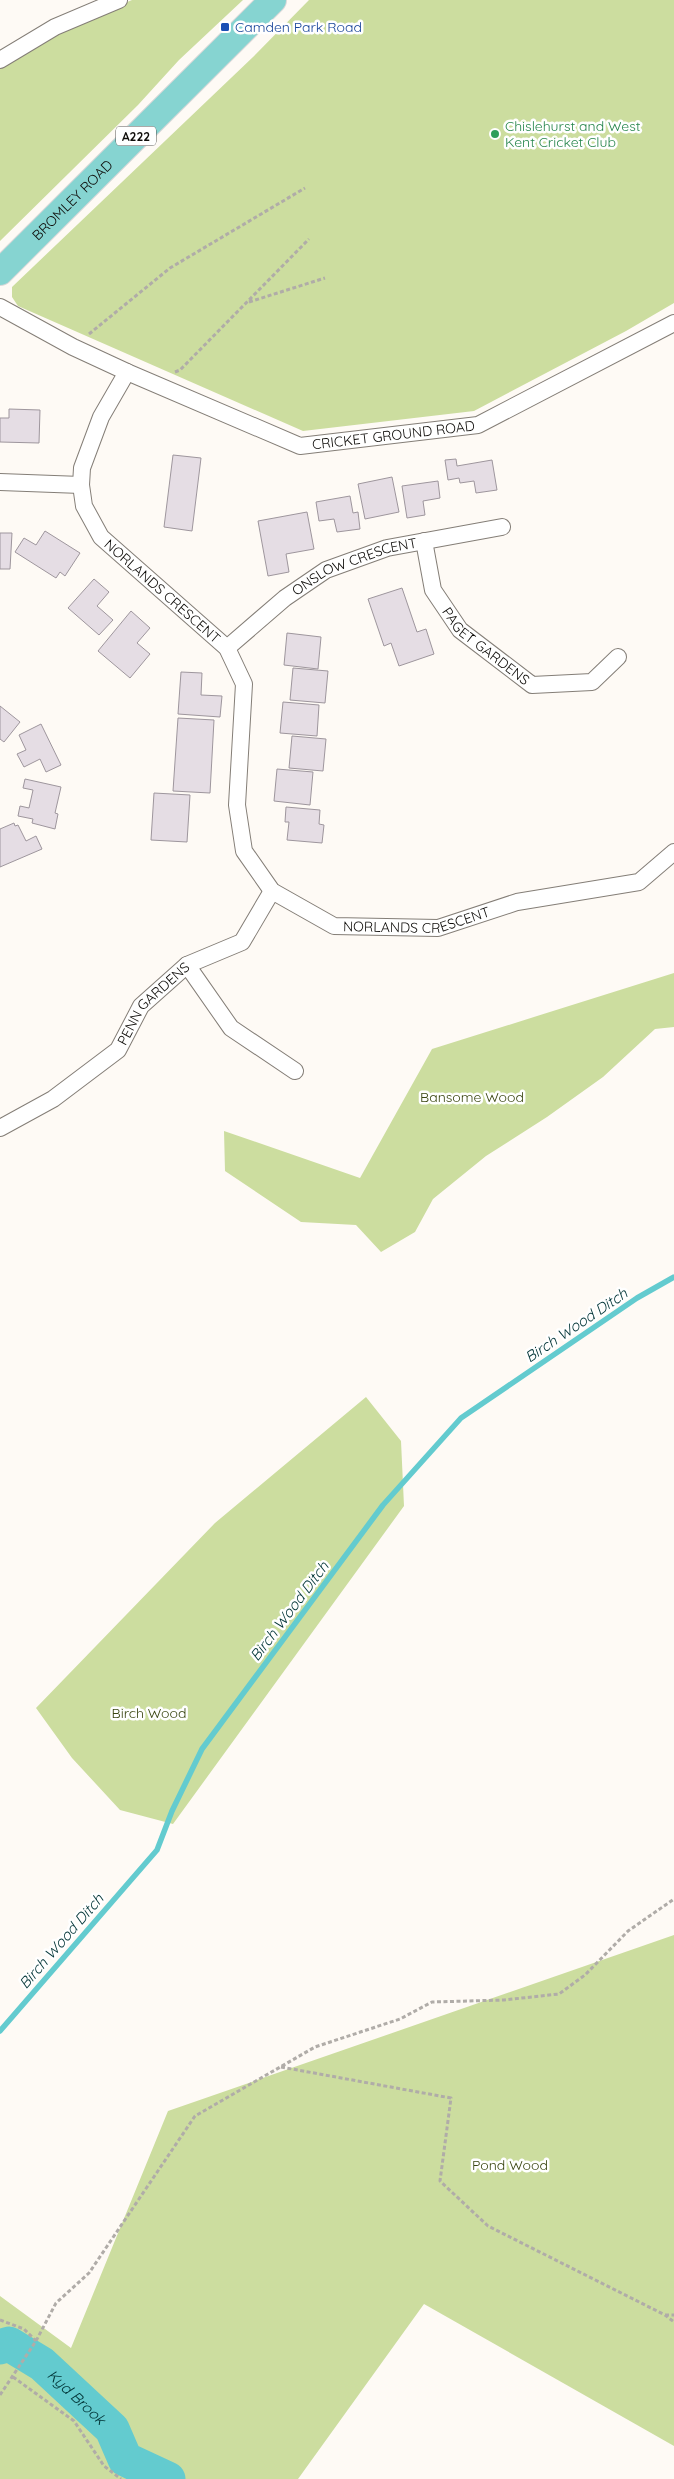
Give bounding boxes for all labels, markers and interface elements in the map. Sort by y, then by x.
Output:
place label: Camden Park Road [235,18,362,36]
marker: Camden Park Road [219,21,231,33]
place label: Chislehurst and West Kent Cricket Club [505,117,641,151]
road number: A222 [116,126,156,146]
marker: Chislehurst and West Kent Cricket Club [489,128,501,140]
street label: BROMLEY ROAD [28,156,116,244]
street label: CRICKET GROUND ROAD [311,416,476,454]
street label: ONSLOW CRESCENT [288,534,418,600]
street label: NORLANDS CRESCENT [101,535,224,647]
street label: PAGET GARDENS [438,604,533,689]
street label: NORLANDS CRESCENT [343,903,492,937]
street label: PENN GARDENS [113,958,193,1048]
park label: Bansome Wood [420,1088,524,1106]
water label: Birch Wood Ditch [521,1283,631,1366]
water label: Birch Wood Ditch [245,1557,333,1665]
park label: Birch Wood [112,1704,186,1722]
water label: Birch Wood Ditch [15,1889,108,1992]
park label: Pond Wood [472,2156,548,2174]
water label: Kyd Brook [44,2365,112,2430]

